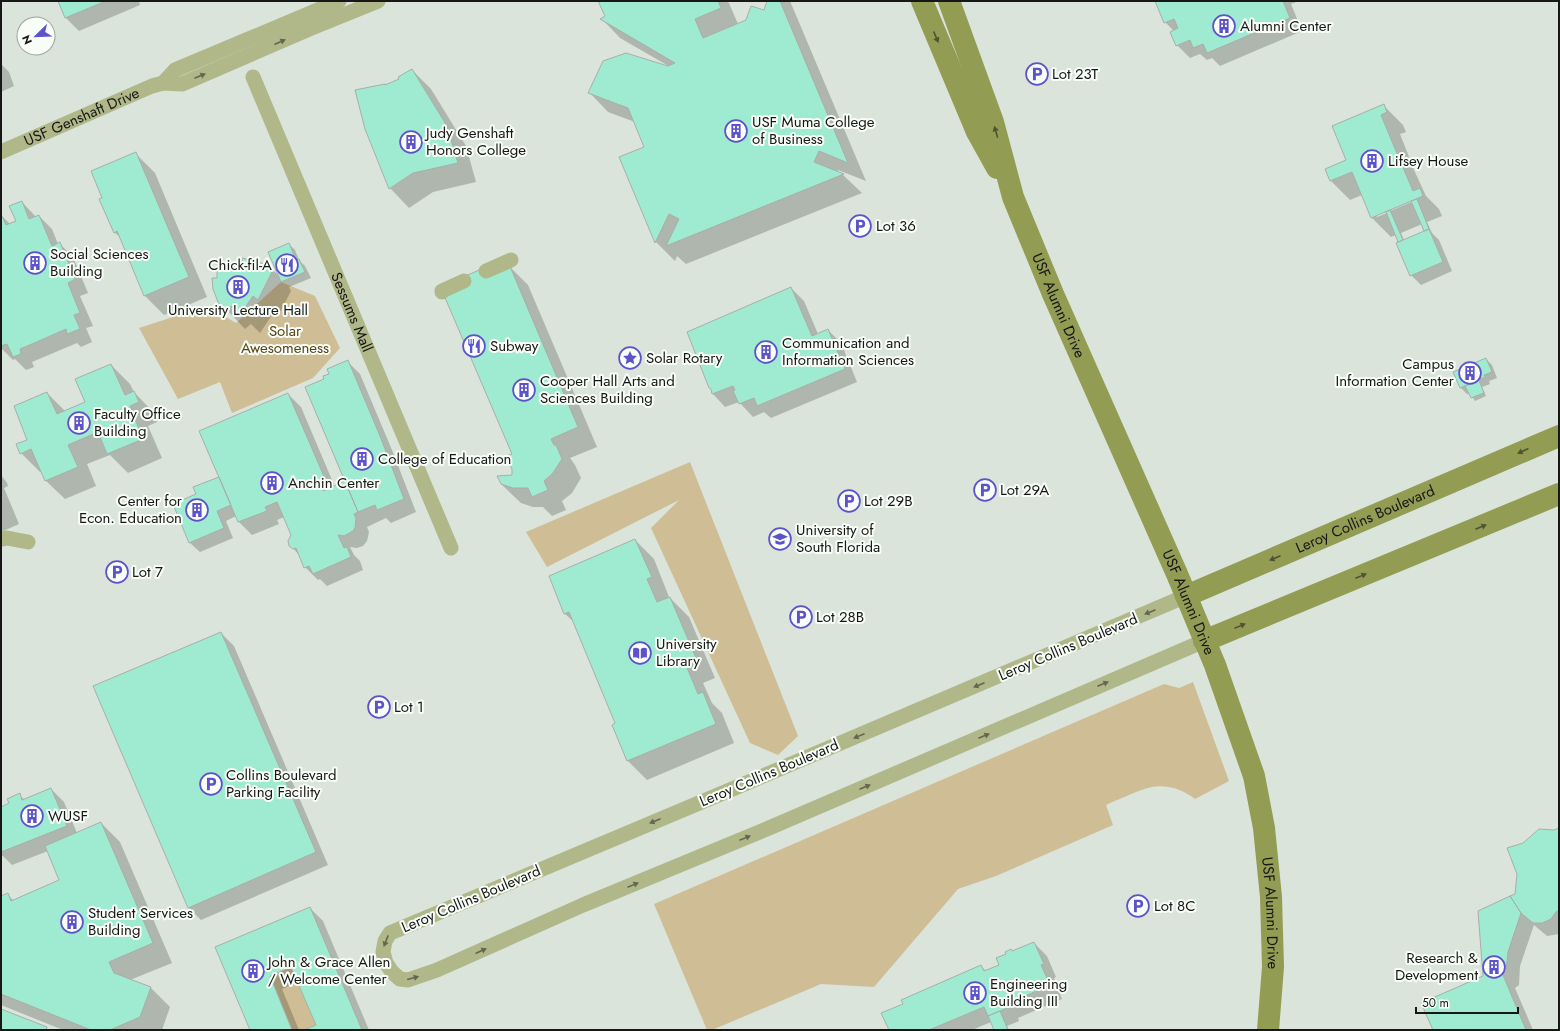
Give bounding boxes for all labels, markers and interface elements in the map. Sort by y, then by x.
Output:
building icon: Alumni Center [1211,13,1237,39]
place label: Alumni Center [1240,15,1332,37]
north arrow [16,16,56,56]
one-way arrow [934,32,940,44]
text: N [18,33,36,47]
one-way arrow [274,39,286,45]
parking icon: Lot 23T [1024,61,1050,87]
place label: Lot 23T [1052,63,1098,85]
one-way arrow [194,73,206,80]
street label: USF Genshaft Drive [20,82,143,152]
place label: USF Muma College of Business [752,111,875,150]
building icon: USF Muma College of Business [723,118,749,144]
place label: Judy Genshaft Honors College [424,122,526,161]
one-way arrow [992,126,998,139]
building icon: Judy Genshaft Honors College [398,129,424,155]
building icon: Lifsey House [1359,148,1385,174]
place label: Lifsey House [1388,150,1468,172]
parking icon: Lot 36 [847,213,873,239]
place label: Lot 36 [876,215,916,237]
place label: Social Sciences Building [50,243,148,282]
building icon: Social Sciences Building [22,250,48,276]
street label: USF Alumni Drive [1026,250,1091,362]
restaurant icon: Chick-fil-A [274,252,300,278]
place label: Chick-fil-A [208,254,272,276]
street label: Sessums Mall [325,269,378,355]
building icon: University Lecture Hall [225,274,251,300]
place label: University Lecture Hall [168,299,308,321]
park label: Solar Awesomeness [241,320,329,359]
place label: Communication and Information Sciences [782,332,914,371]
restaurant icon: Subway [461,333,487,359]
place label: Subway [490,335,539,357]
building icon: Communication and Information Sciences [753,339,779,365]
place icon: Solar Rotary [617,345,643,371]
place label: Solar Rotary [646,347,723,369]
place label: Campus Information Center [1335,353,1455,392]
building icon: Campus Information Center [1457,360,1483,386]
place label: Cooper Hall Arts and Sciences Building [540,370,675,409]
building icon: Cooper Hall Arts and Sciences Building [511,377,537,403]
place label: Faculty Office Building [94,403,181,442]
building icon: Faculty Office Building [66,410,92,436]
building icon: College of Education [349,446,375,472]
place label: College of Education [378,448,511,470]
one-way arrow [1518,448,1529,454]
building icon: Anchin Center [259,470,285,496]
place label: Anchin Center [288,472,380,494]
parking icon: Lot 29A [972,477,998,503]
place label: Lot 29A [1000,479,1049,501]
street label: Leroy Collins Boulevard [1292,480,1438,559]
parking icon: Lot 29B [836,488,862,514]
place label: Center for Econ. Education [79,490,183,529]
place label: Lot 29B [864,490,913,512]
building icon: Center for Econ. Education [184,497,210,523]
place label: University of South Florida [796,519,880,558]
one-way arrow [1475,524,1486,530]
school or university icon: University of South Florida [767,526,793,552]
street label: USF Alumni Drive [1157,546,1221,658]
one-way arrow [1270,555,1281,561]
parking icon: Lot 7 [104,559,130,585]
place label: Lot 7 [132,561,163,583]
one-way arrow [1355,573,1367,579]
parking icon: Lot 28B [788,604,814,630]
place label: Lot 28B [816,606,864,628]
street label: Leroy Collins Boulevard [995,608,1141,686]
one-way arrow [1145,609,1156,615]
one-way arrow [1235,622,1247,628]
place label: University Library [656,633,717,672]
library icon: University Library [627,640,653,666]
one-way arrow [1098,681,1109,687]
one-way arrow [974,682,985,688]
parking icon: Lot 1 [366,694,392,720]
place label: Lot 1 [394,696,424,718]
one-way arrow [853,733,865,739]
one-way arrow [978,733,990,739]
street label: Leroy Collins Boulevard [696,734,842,812]
place label: Collins Boulevard Parking Facility [226,764,337,803]
parking icon: Collins Boulevard Parking Facility [198,771,224,797]
one-way arrow [859,784,870,790]
building icon: WUSF [19,803,45,829]
place label: WUSF [48,805,88,827]
one-way arrow [649,818,660,824]
one-way arrow [739,835,750,841]
street label: USF Alumni Drive [1256,856,1284,970]
street label: Leroy Collins Boulevard [398,860,544,938]
one-way arrow [627,882,638,888]
parking icon: Lot 8C [1125,893,1151,919]
place label: Lot 8C [1154,895,1196,917]
place label: Student Services Building [88,902,193,941]
building icon: Student Services Building [59,909,85,935]
one-way arrow [383,935,389,947]
place label: Research & Development [1395,947,1478,986]
one-way arrow [475,948,486,954]
place label: John & Grace Allen / Welcome Center [266,951,390,990]
building icon: Research & Development [1481,954,1507,980]
building icon: John & Grace Allen / Welcome Center [240,958,266,984]
place label: Engineering Building III [990,973,1067,1012]
one-way arrow [406,975,419,981]
building icon: Engineering Building III [962,980,988,1006]
scale bar [1416,989,1518,1015]
text: 50 m [1422,994,1449,1012]

